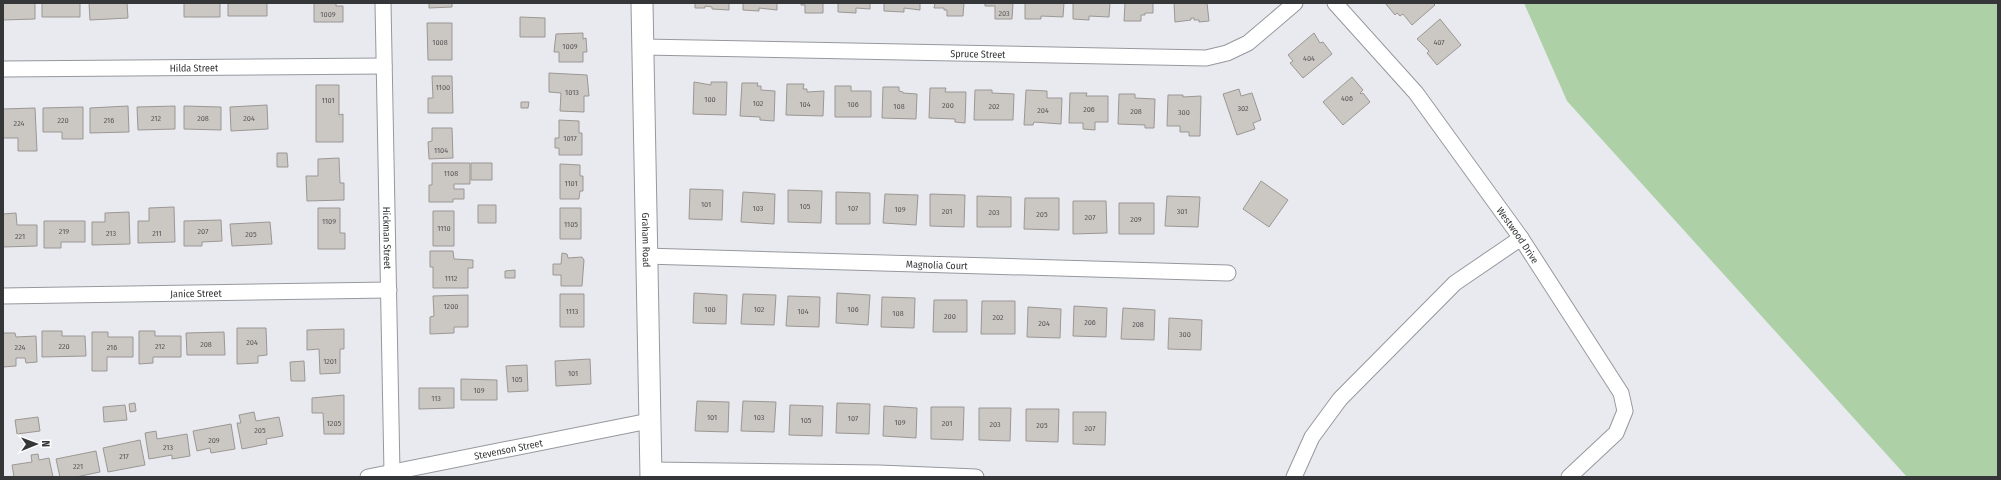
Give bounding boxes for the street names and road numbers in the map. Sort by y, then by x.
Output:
street label: Spruce Street [950,48,1006,61]
street label: Hilda Street [170,62,219,75]
street label: Westwood Drive [1494,205,1541,266]
street label: Hickman Street [380,207,393,270]
street label: Graham Road [639,212,652,268]
street label: Magnolia Court [906,259,969,272]
street label: Janice Street [170,288,223,300]
street label: Stevenson Street [473,437,544,463]

